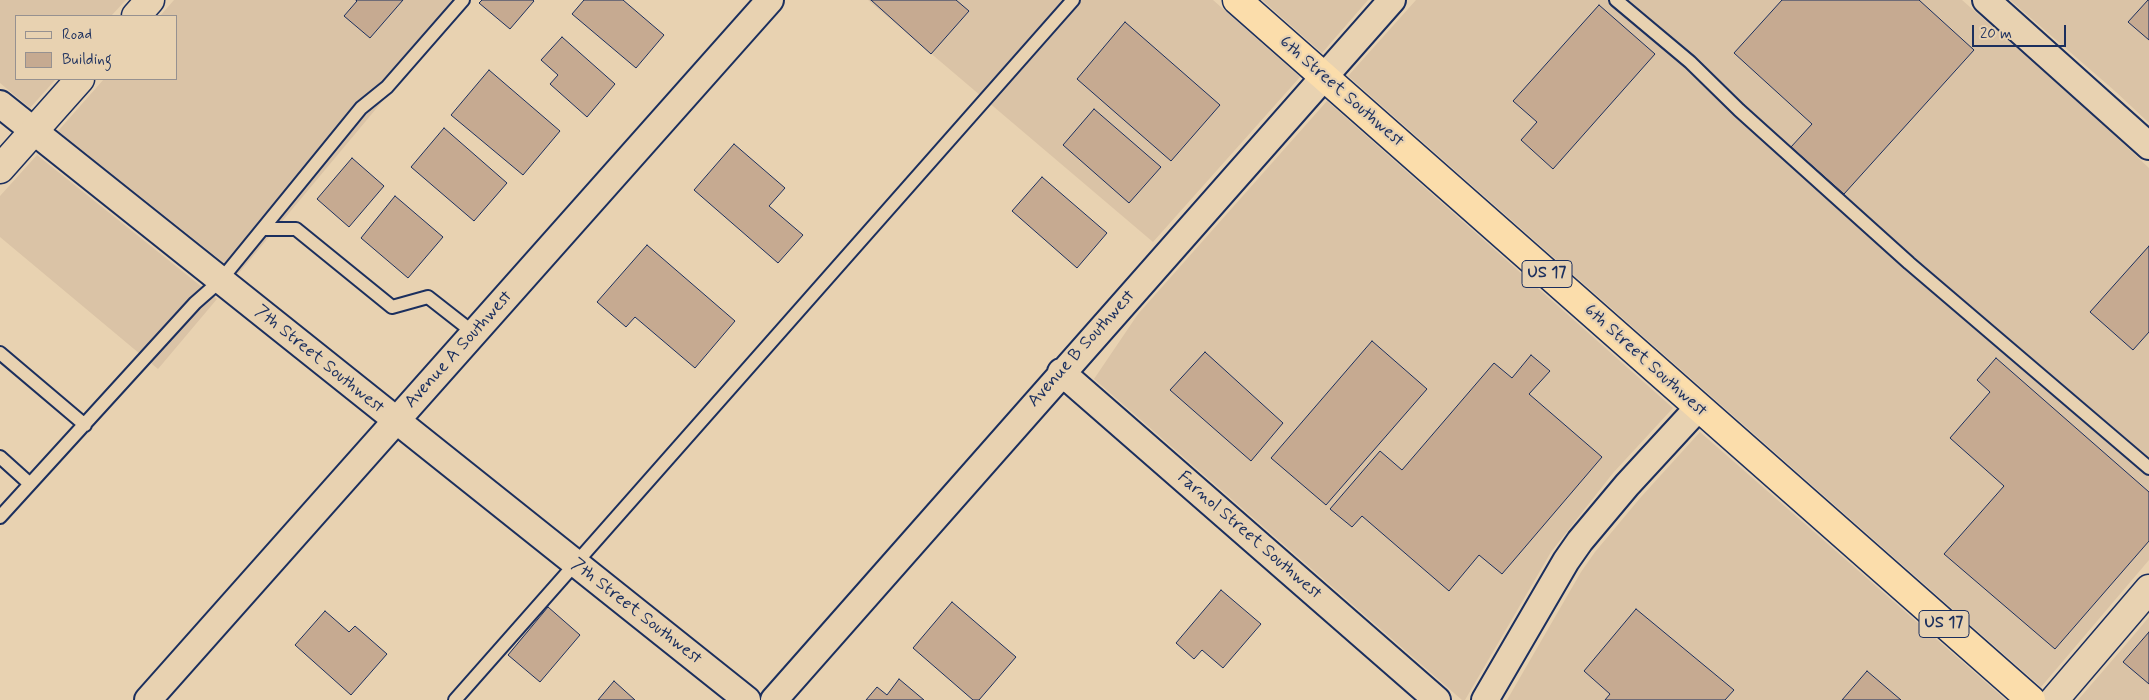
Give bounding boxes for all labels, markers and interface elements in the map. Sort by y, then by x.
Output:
legend [15,15,178,80]
scale bar [1974,15,2068,47]
text: 20 m [1980,24,2012,44]
text: Road [62,25,92,45]
street label: 6th Street Southwest [1274,32,1408,152]
text: Building [62,50,112,70]
road number: US 17 [1522,260,1572,288]
street label: Avenue B Southwest [1024,286,1140,412]
street label: Avenue A Southwest [401,287,517,413]
street label: 6th Street Southwest [1579,300,1711,422]
street label: 7th Street Southwest [250,301,388,419]
street label: Farnol Street Southwest [1172,467,1326,605]
street label: 7th Street Southwest [566,554,706,670]
road number: US 17 [1919,610,1969,638]

